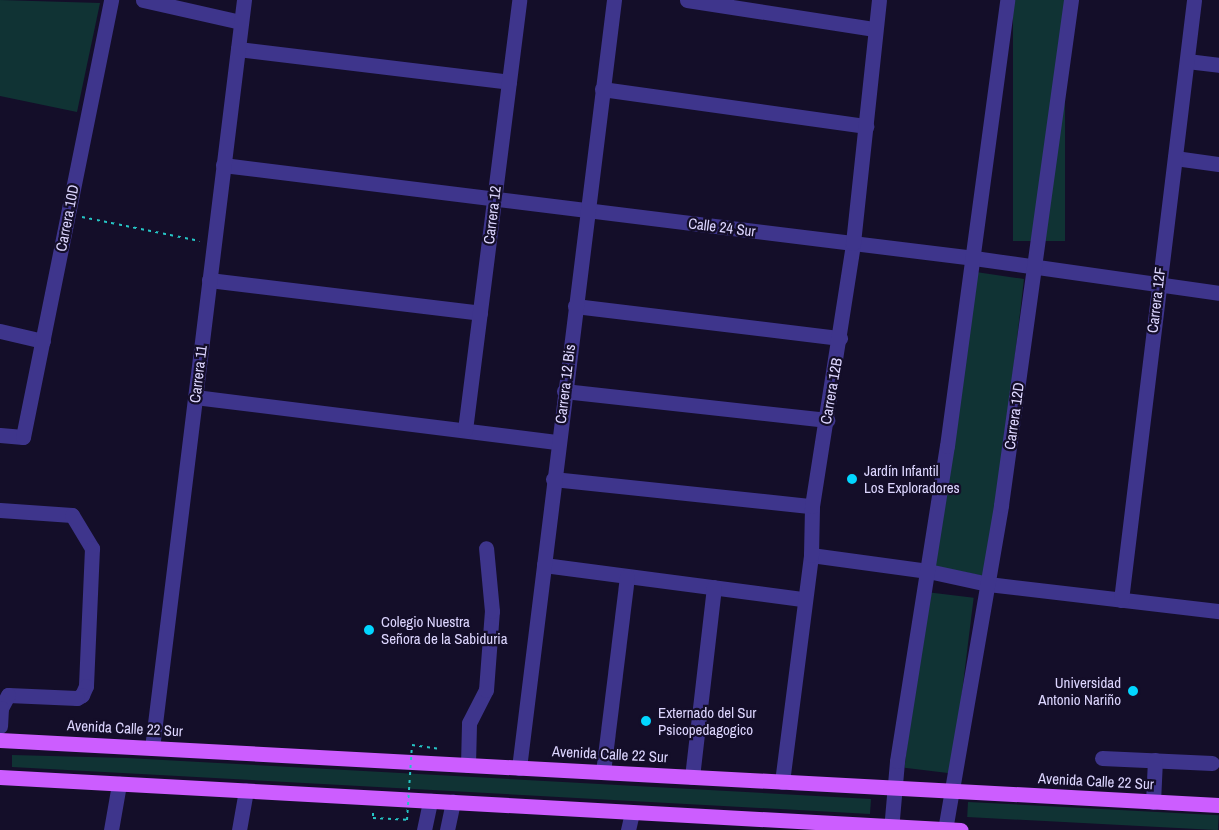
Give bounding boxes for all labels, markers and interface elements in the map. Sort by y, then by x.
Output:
street label: Carrera 10D [52,183,82,253]
street label: Carrera 12 [479,185,505,245]
street label: Calle 24 Sur [687,214,757,240]
street label: Carrera 12F [1143,266,1169,334]
street label: Carrera 12 Bis [551,343,579,425]
street label: Carrera 11 [186,344,210,404]
street label: Carrera 12B [816,356,846,426]
street label: Carrera 12D [1000,381,1028,451]
place label: Jardín Infantil Los Exploradores [864,461,960,496]
marker: Jardín Infantil Los Exploradores [845,472,859,486]
place label: Colegio Nuestra Señora de la Sabiduria [381,612,508,647]
marker: Colegio Nuestra Señora de la Sabiduria [362,623,376,637]
place label: Universidad Antonio Nariño [1038,673,1121,708]
marker: Universidad Antonio Nariño [1126,684,1140,698]
place label: Externado del Sur Psicopedagogico [658,703,756,738]
marker: Externado del Sur Psicopedagogico [639,714,653,728]
street label: Avenida Calle 22 Sur [67,716,183,740]
street label: Avenida Calle 22 Sur [552,742,668,766]
street label: Avenida Calle 22 Sur [1038,769,1154,793]

